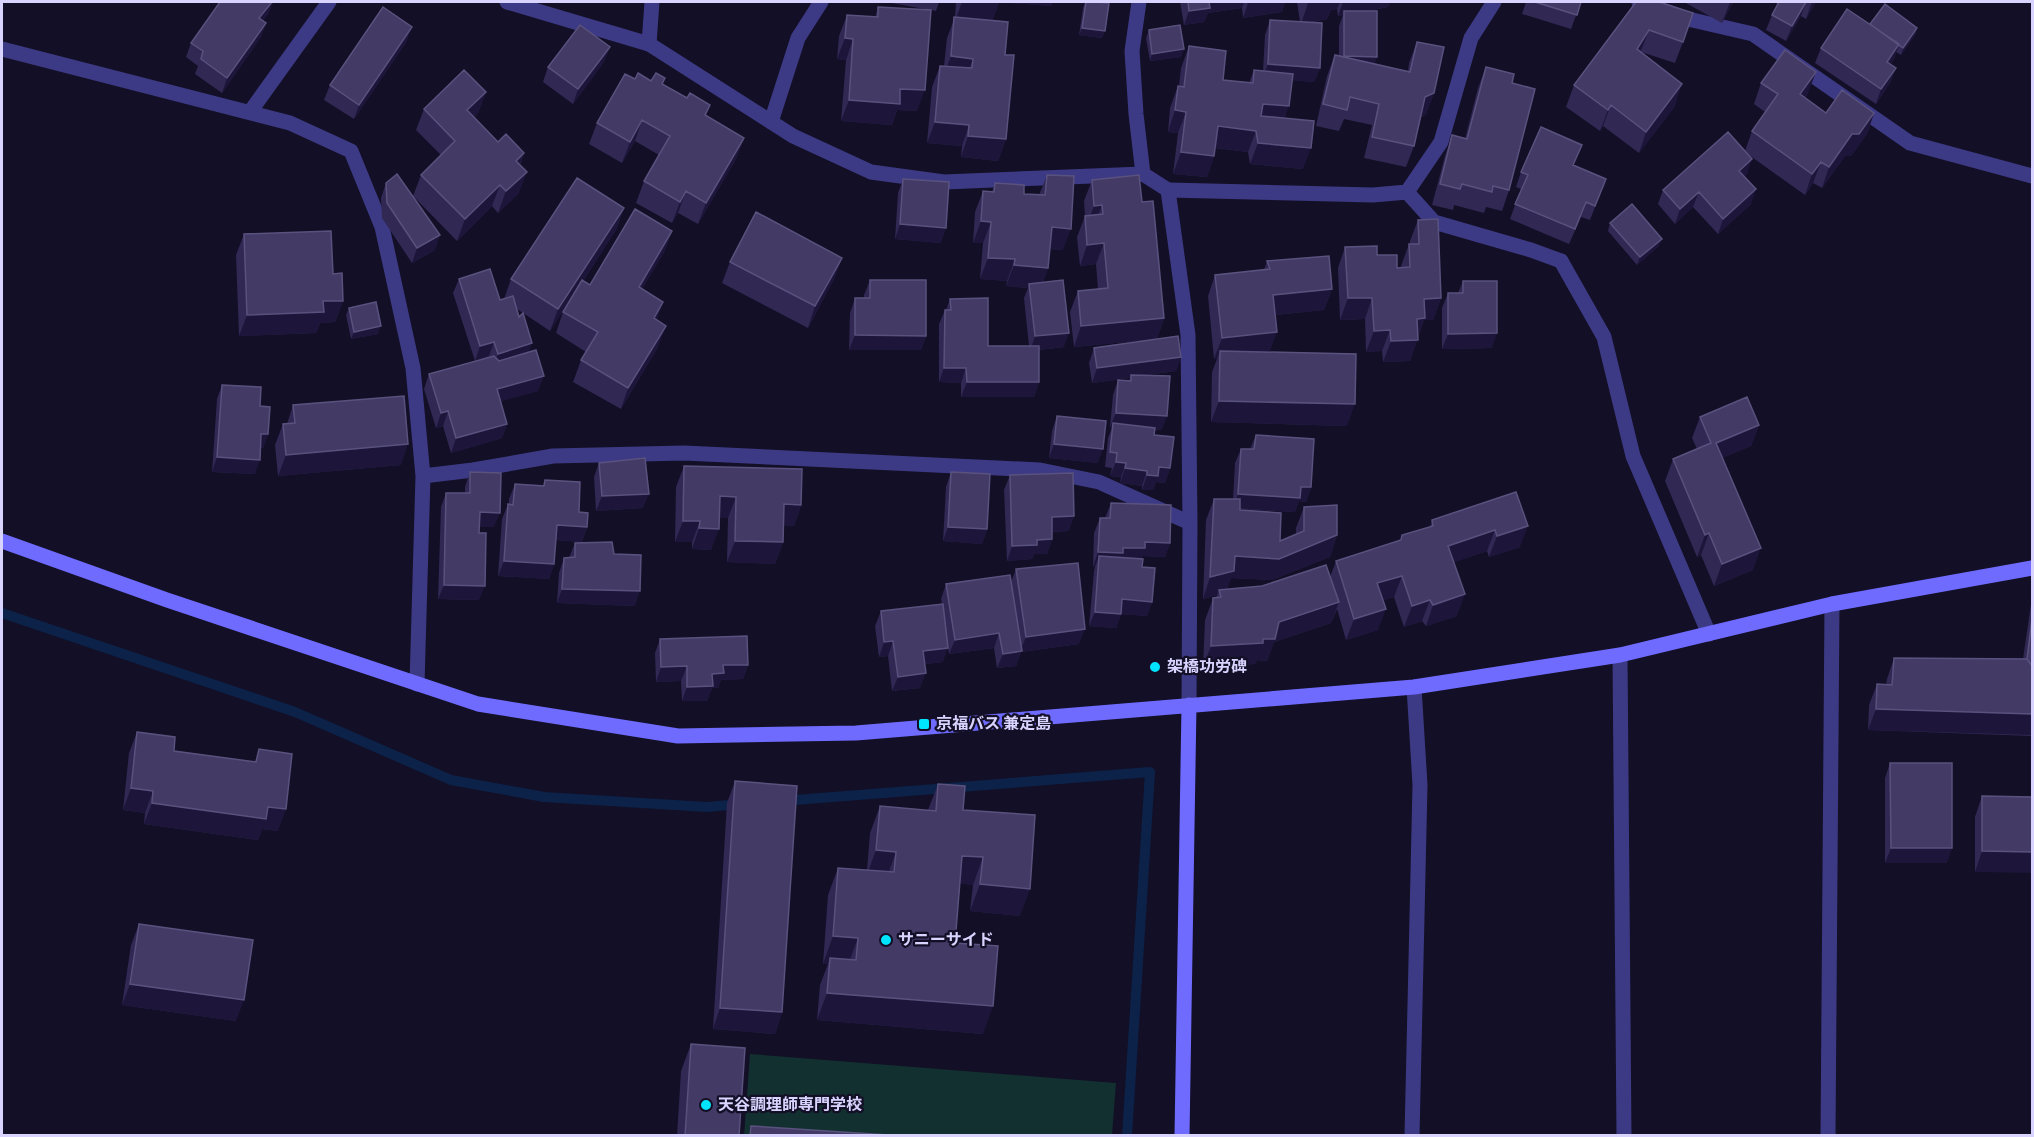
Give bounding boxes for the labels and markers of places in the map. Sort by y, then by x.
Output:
place label: 架橋功労碑 [1167,656,1247,678]
marker: 架橋功労碑 [1148,660,1162,674]
place label: 京福バス 兼定島 [936,713,1051,735]
marker: 京福バス 兼定島 [917,717,931,731]
place label: サニーサイド [898,929,994,951]
marker: サニーサイド [879,933,893,947]
place label: 天谷調理師専門学校 [718,1094,862,1116]
marker: 天谷調理師専門学校 [699,1098,713,1112]

